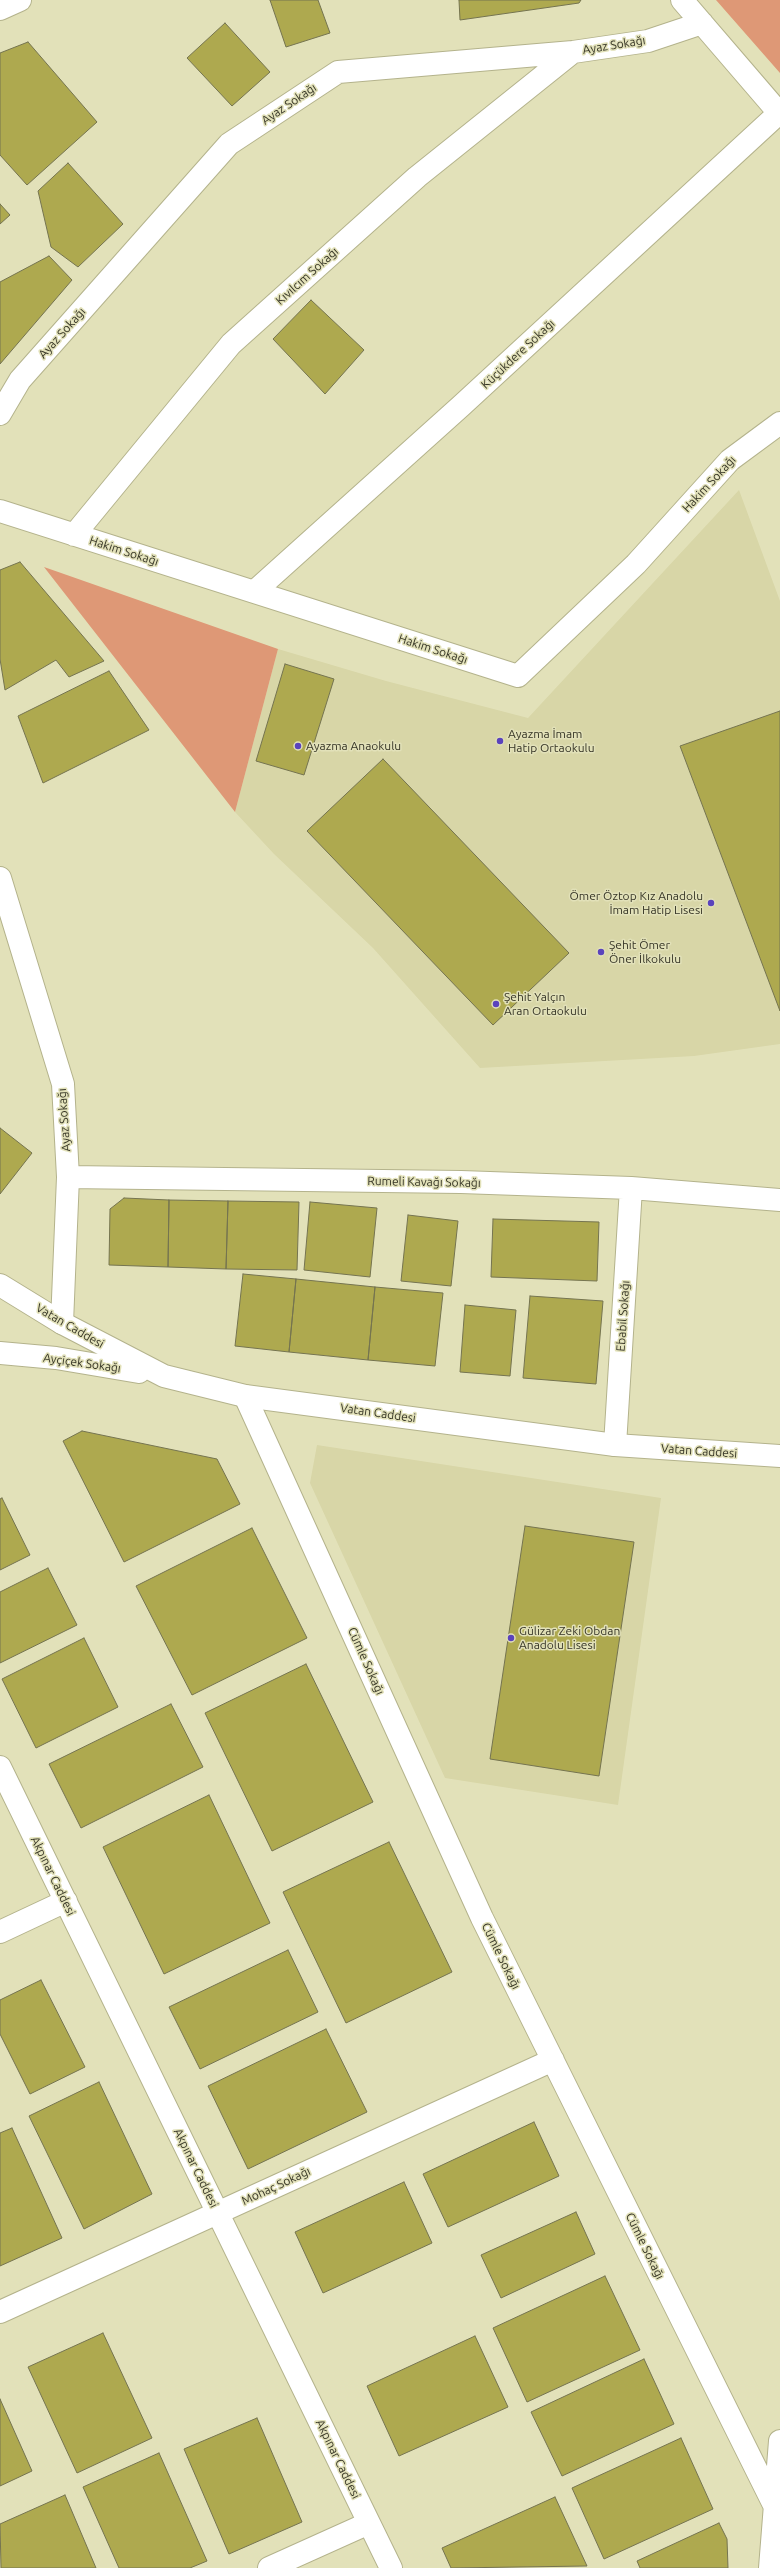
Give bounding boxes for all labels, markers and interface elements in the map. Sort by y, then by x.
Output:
street label: Ayaz Sokağı [582,33,646,57]
street label: Ayaz Sokağı [259,80,319,128]
street label: Kıvılcım Sokağı [273,244,341,308]
street label: Ayaz Sokağı [35,305,89,361]
street label: Küçükdere Sokağı [478,316,558,392]
street label: Hakim Sokağı [679,453,739,515]
street label: Hakim Sokağı [88,533,160,569]
street label: Hakim Sokağı [397,631,469,667]
place label: Ayazma İmam Hatip Ortaokulu [508,727,595,755]
marker: Ayazma İmam Hatip Ortaokulu [495,736,505,746]
place label: Ayazma Anaokulu [306,739,401,753]
marker: Ayazma Anaokulu [293,741,303,751]
place label: Ömer Öztop Kız Anadolu İmam Hatip Lisesi [570,889,703,917]
marker: Ömer Öztop Kız Anadolu İmam Hatip Lisesi [706,898,716,908]
place label: Şehit Ömer Öner İlkokulu [609,938,681,966]
marker: Şehit Ömer Öner İlkokulu [596,947,606,957]
place label: Şehit Yalçın Aran Ortaokulu [504,990,587,1018]
marker: Şehit Yalçın Aran Ortaokulu [491,999,501,1009]
street label: Ayaz Sokağı [55,1088,73,1152]
street label: Rumeli Kavağı Sokağı [367,1174,481,1190]
street label: Ebabil Sokağı [613,1280,633,1352]
street label: Vatan Caddesi [33,1301,107,1351]
street label: Ayçiçek Sokağı [42,1350,122,1376]
street label: Vatan Caddesi [339,1401,417,1425]
street label: Vatan Caddesi [660,1441,738,1461]
place label: Gülizar Zeki Obdan Anadolu Lisesi [519,1624,620,1652]
street label: Cümle Sokağı [345,1625,387,1697]
marker: Gülizar Zeki Obdan Anadolu Lisesi [506,1633,516,1643]
street label: Akpınar Caddesi [28,1834,78,1918]
street label: Cümle Sokağı [479,1920,523,1992]
street label: Akpınar Caddesi [171,2126,221,2210]
street label: Mohaç Sokağı [239,2164,313,2208]
street label: Cümle Sokağı [623,2210,667,2282]
street label: Akpınar Caddesi [313,2417,363,2501]

